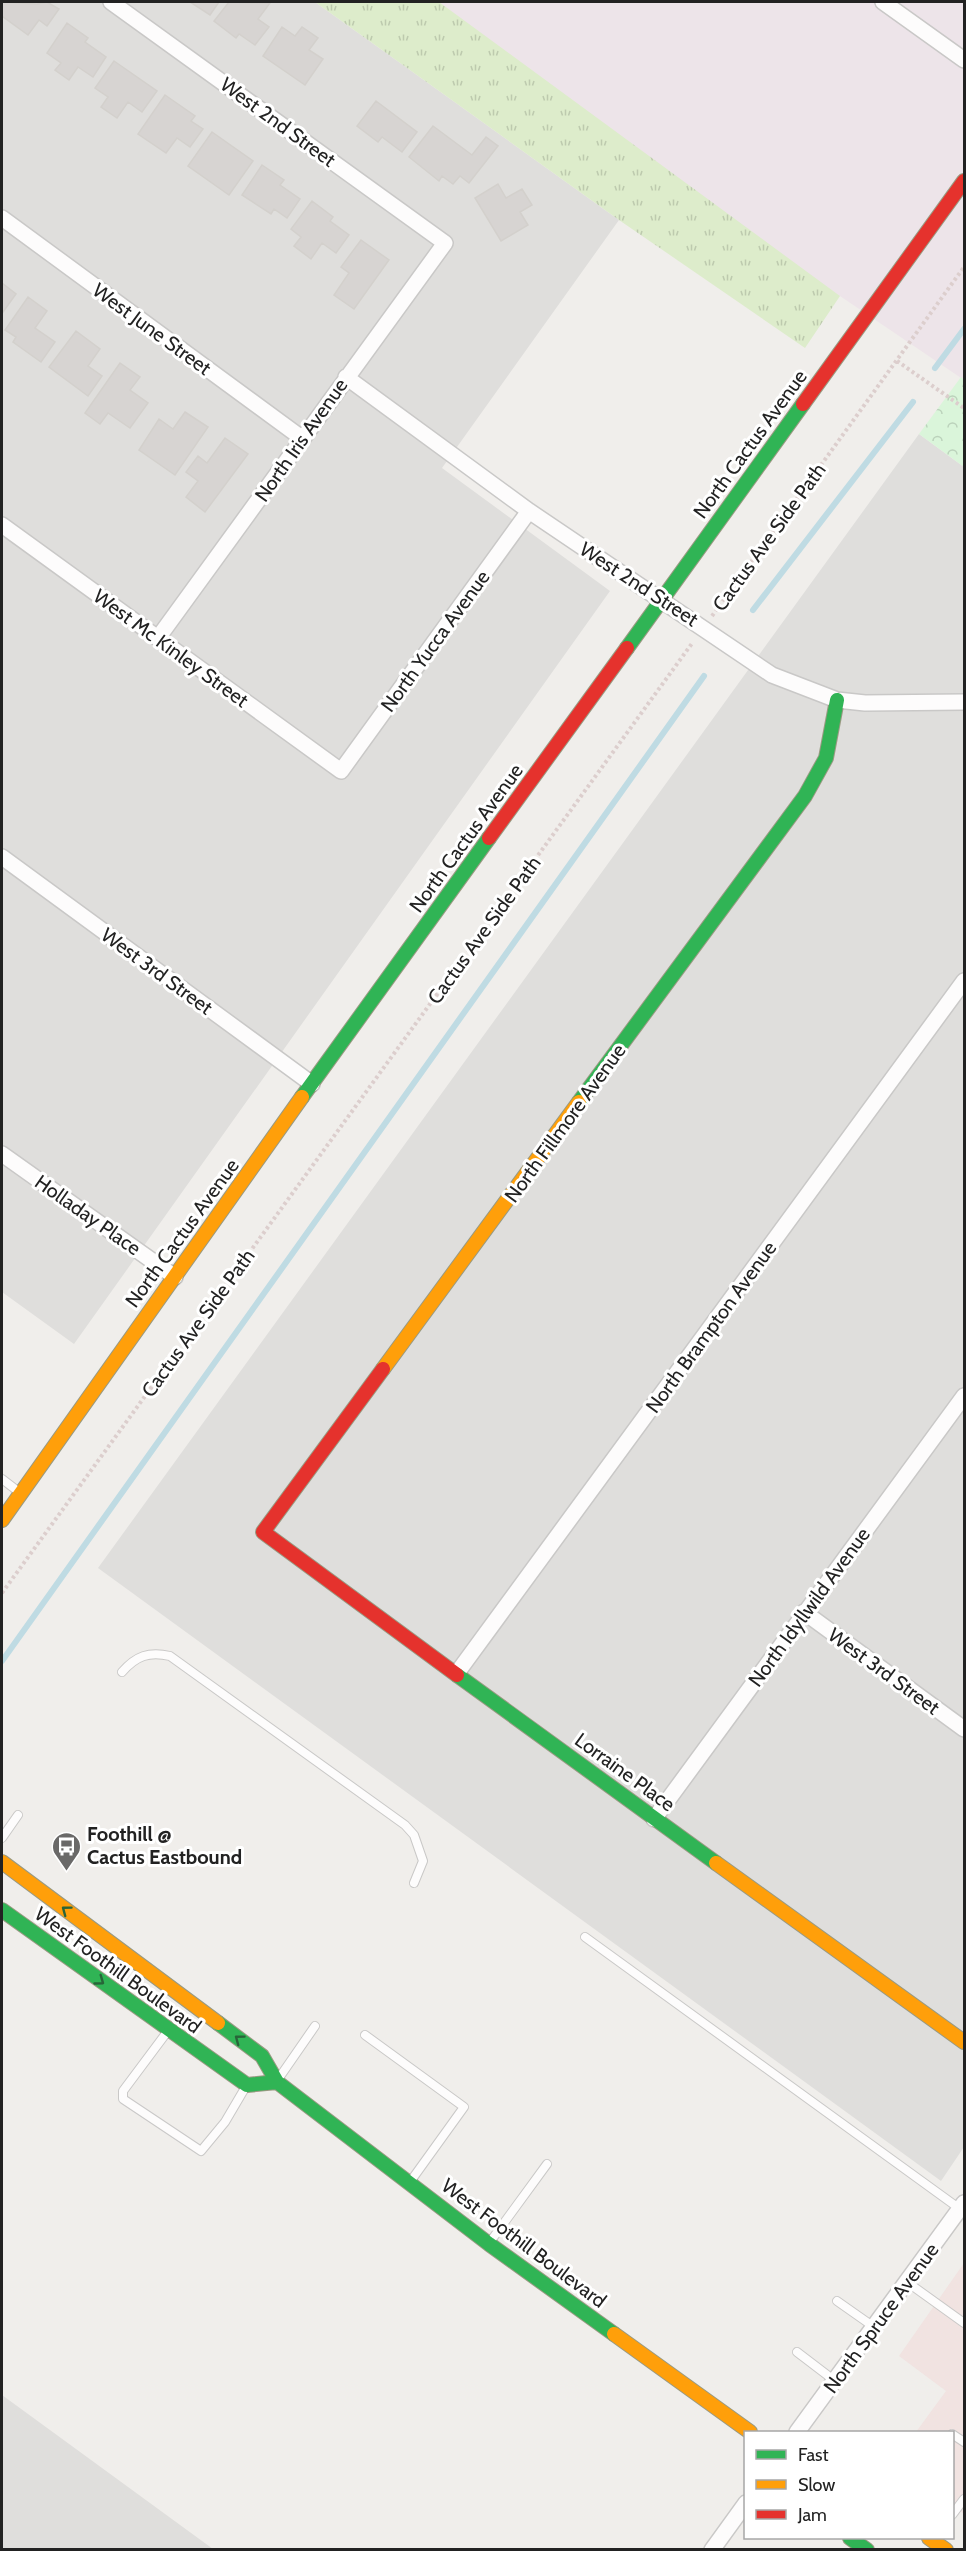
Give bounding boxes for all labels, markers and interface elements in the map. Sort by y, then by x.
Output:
street label: West 2nd Street [216,72,341,172]
street label: West June Street [88,278,216,380]
street label: North Cactus Avenue [688,365,812,523]
street label: North Iris Avenue [250,374,352,506]
street label: Cactus Ave Side Path [707,458,831,616]
street label: West 2nd Street [575,537,703,631]
street label: North Yucca Avenue [376,565,494,717]
street label: West Mc Kinley Street [89,584,253,712]
street label: North Cactus Avenue [404,759,528,917]
street label: Cactus Ave Side Path [422,851,546,1009]
street label: West 3rd Street [97,923,218,1020]
street label: North Fillmore Avenue [499,1039,631,1207]
street label: North Cactus Avenue [120,1154,244,1312]
street label: Holladay Place [30,1170,146,1260]
street label: North Brampton Avenue [641,1237,781,1417]
street label: Cactus Ave Side Path [136,1244,260,1402]
street label: North Idyllwild Avenue [743,1523,875,1691]
street label: West 3rd Street [824,1623,945,1720]
street label: Lorraine Place [570,1728,680,1816]
place label: Foothill @ Cactus Eastbound [87,1822,242,1869]
bus stop icon: Foothill @ Cactus Eastbound [50,1830,82,1872]
street label: West Foothill Boulevard [30,1902,206,2038]
one-way arrow [62,1906,73,1917]
one-way arrow [94,1974,105,1985]
one-way arrow [235,2035,246,2046]
street label: West Foothill Boulevard [437,2173,611,2313]
street label: North Spruce Avenue [818,2238,944,2398]
legend [744,2431,954,2539]
text: Fast [798,2444,829,2466]
text: Slow [798,2474,835,2496]
text: Jam [797,2504,827,2526]

